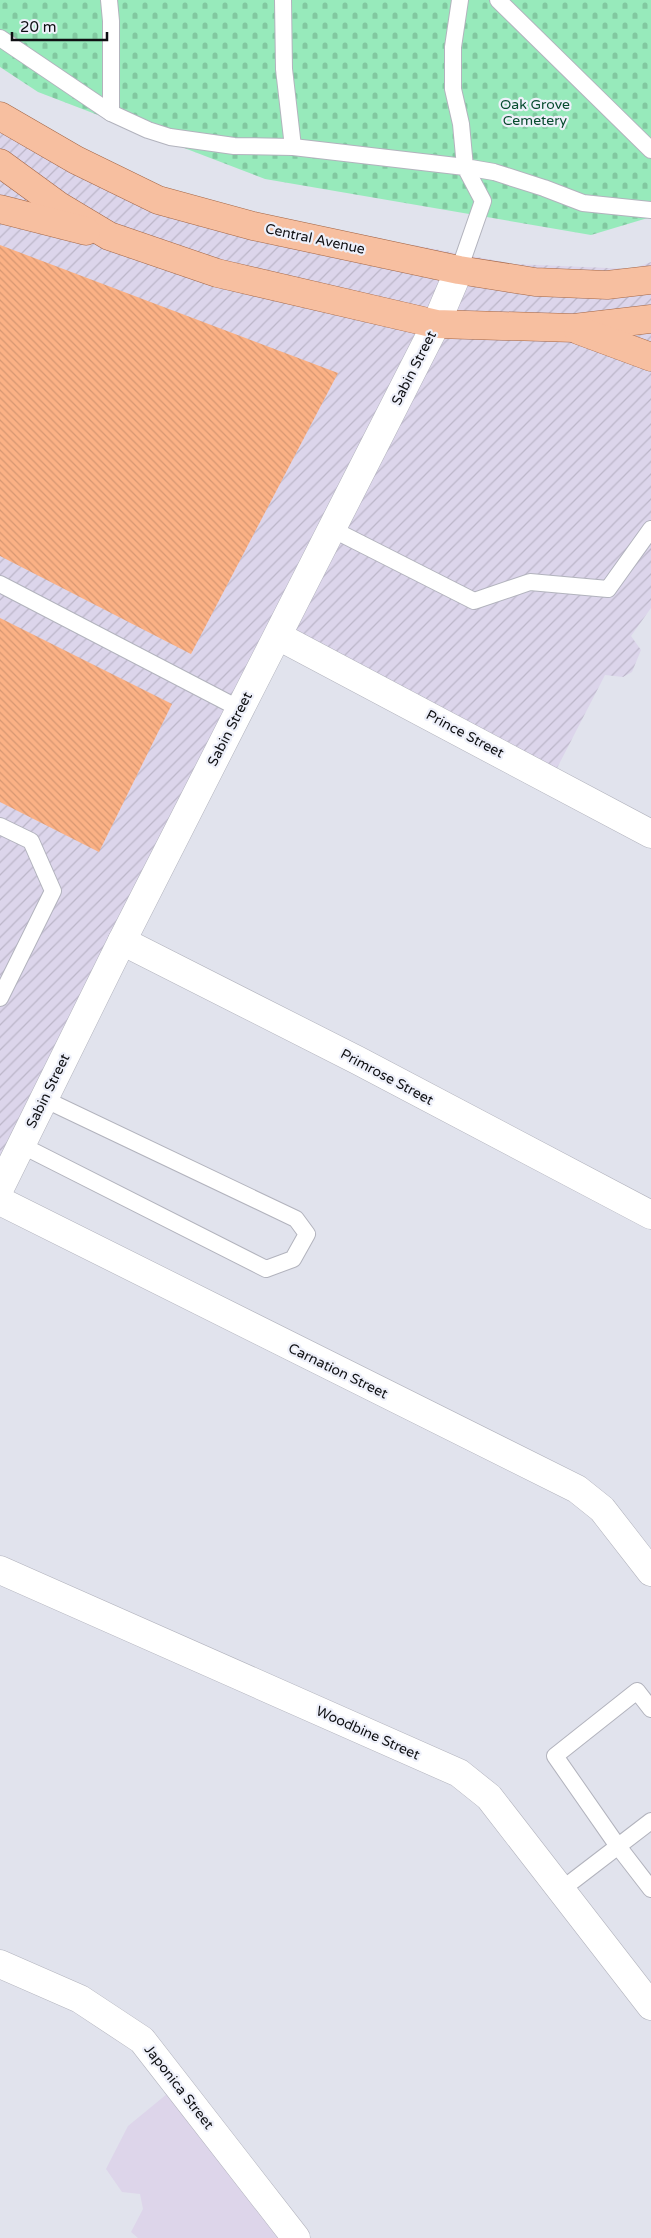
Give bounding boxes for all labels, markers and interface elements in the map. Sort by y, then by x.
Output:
scale bar [12,10,108,42]
text: 20 m [20,18,57,36]
park label: Oak Grove Cemetery [500,96,570,129]
street label: Central Avenue [264,220,367,258]
street label: Sabin Street [388,327,440,408]
street label: Sabin Street [204,688,256,769]
street label: Prince Street [423,706,507,762]
street label: Primrose Street [338,1045,437,1109]
street label: Sabin Street [23,1050,74,1131]
street label: Carnation Street [285,1340,391,1403]
street label: Woodbine Street [313,1702,423,1764]
street label: Japonica Street [141,2041,218,2133]

